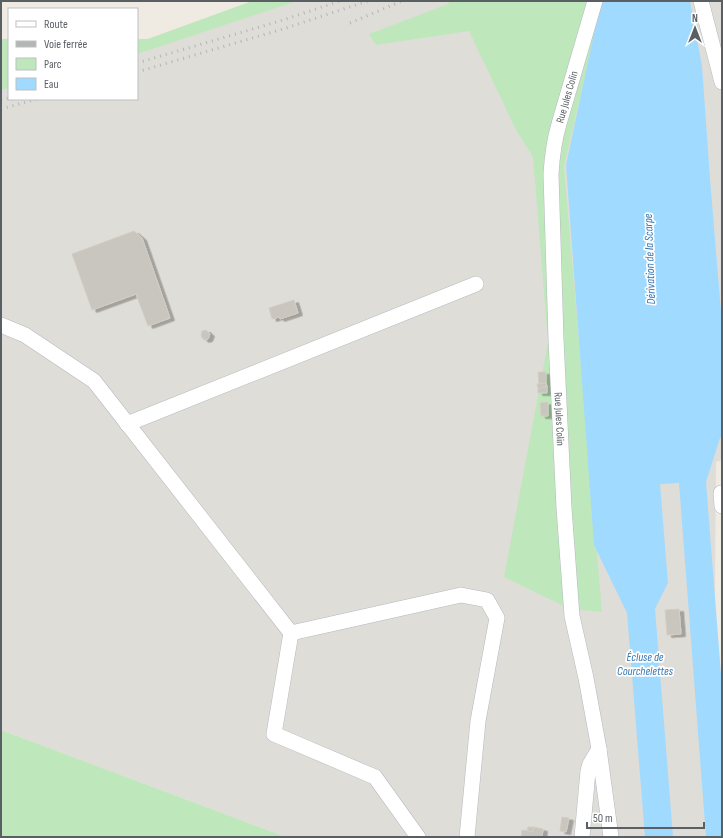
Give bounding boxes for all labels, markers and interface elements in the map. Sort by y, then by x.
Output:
legend [8,8,138,100]
north arrow [675,8,715,48]
text: N [692,12,698,25]
text: Route [44,17,68,32]
text: Voie ferrée [44,37,88,52]
text: Parc [44,57,62,72]
street label: Rue Jules Colin [553,69,581,125]
text: Eau [44,77,58,92]
water label: Dérivation de la Scarpe [641,213,659,305]
street label: Rue Jules Colin [552,392,568,446]
water label: Écluse de Courchelettes [617,650,674,679]
scale bar [587,804,704,830]
text: 50 m [593,811,613,826]

